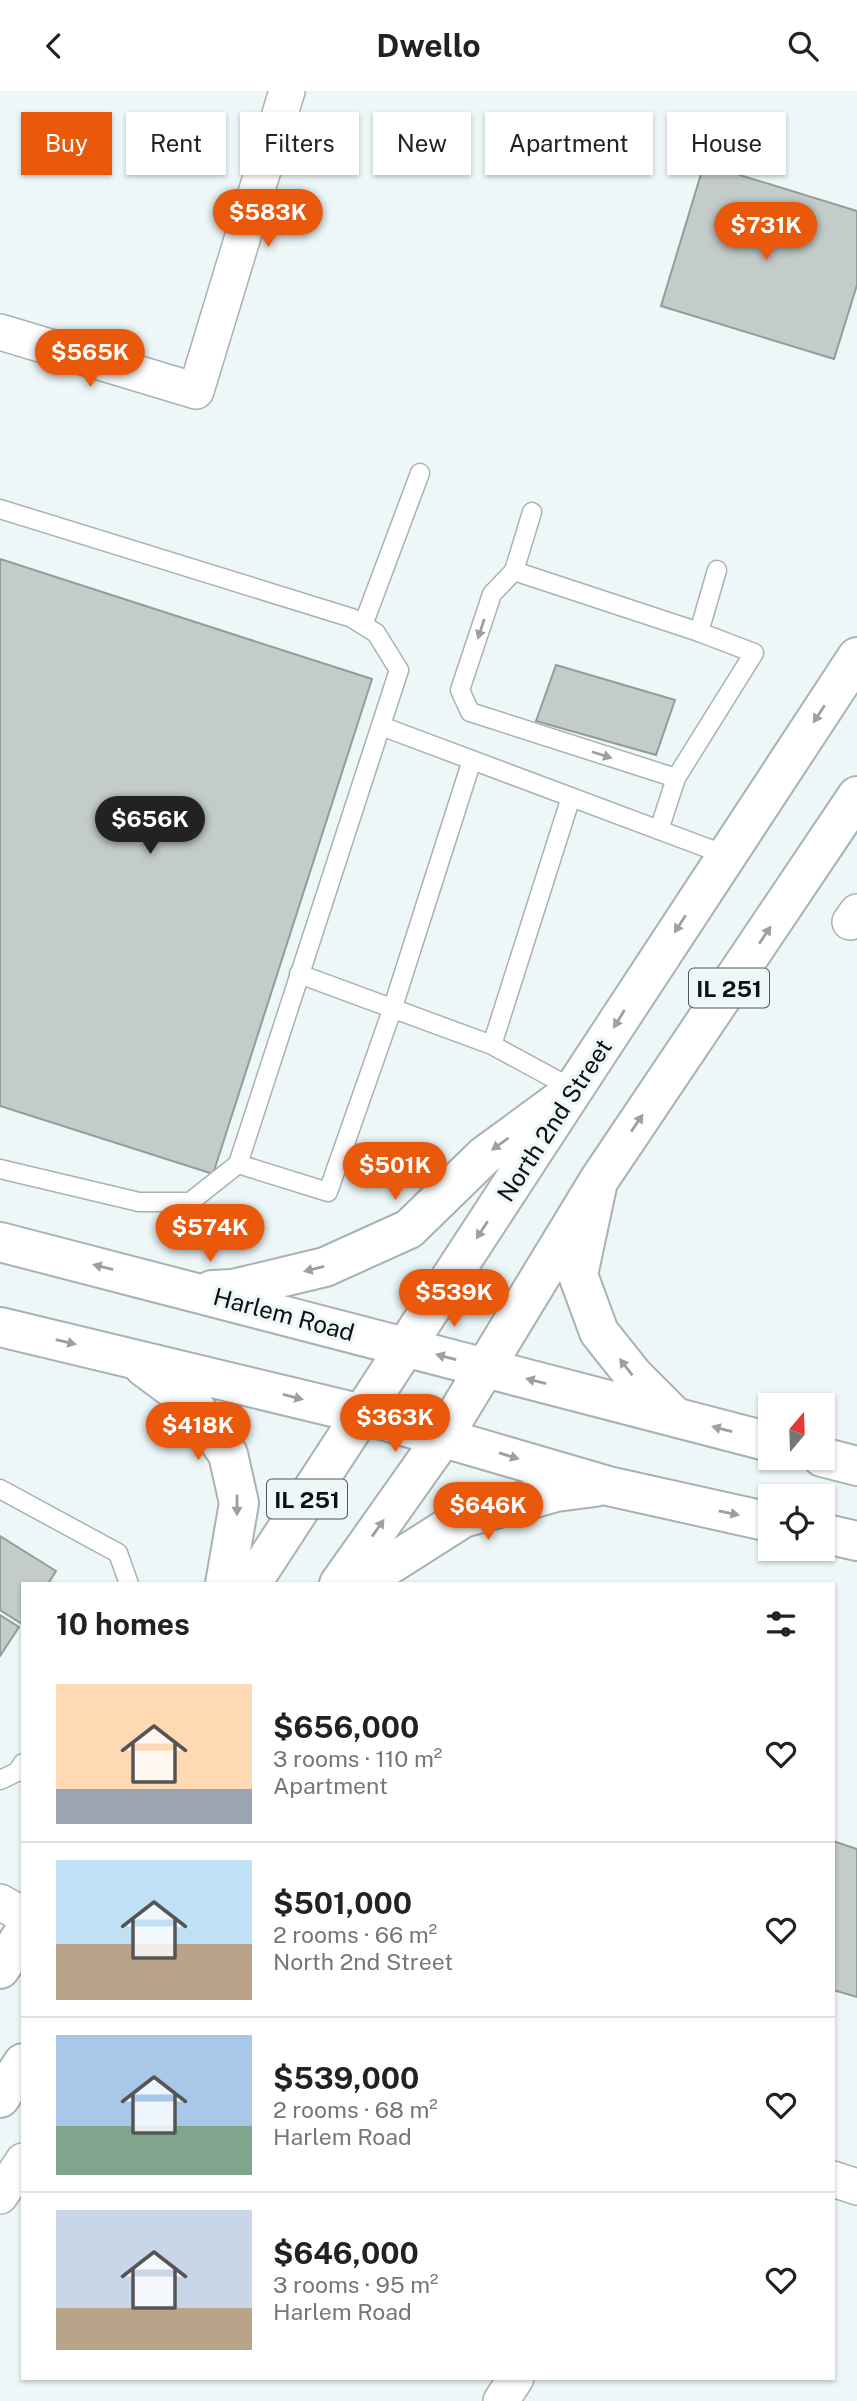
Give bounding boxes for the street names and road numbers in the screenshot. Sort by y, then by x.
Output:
road number: IL 251 [689,968,769,1007]
street label: North 2nd Street [491,1034,617,1206]
street label: Harlem Road [211,1282,357,1346]
road number: IL 251 [267,1479,347,1519]

